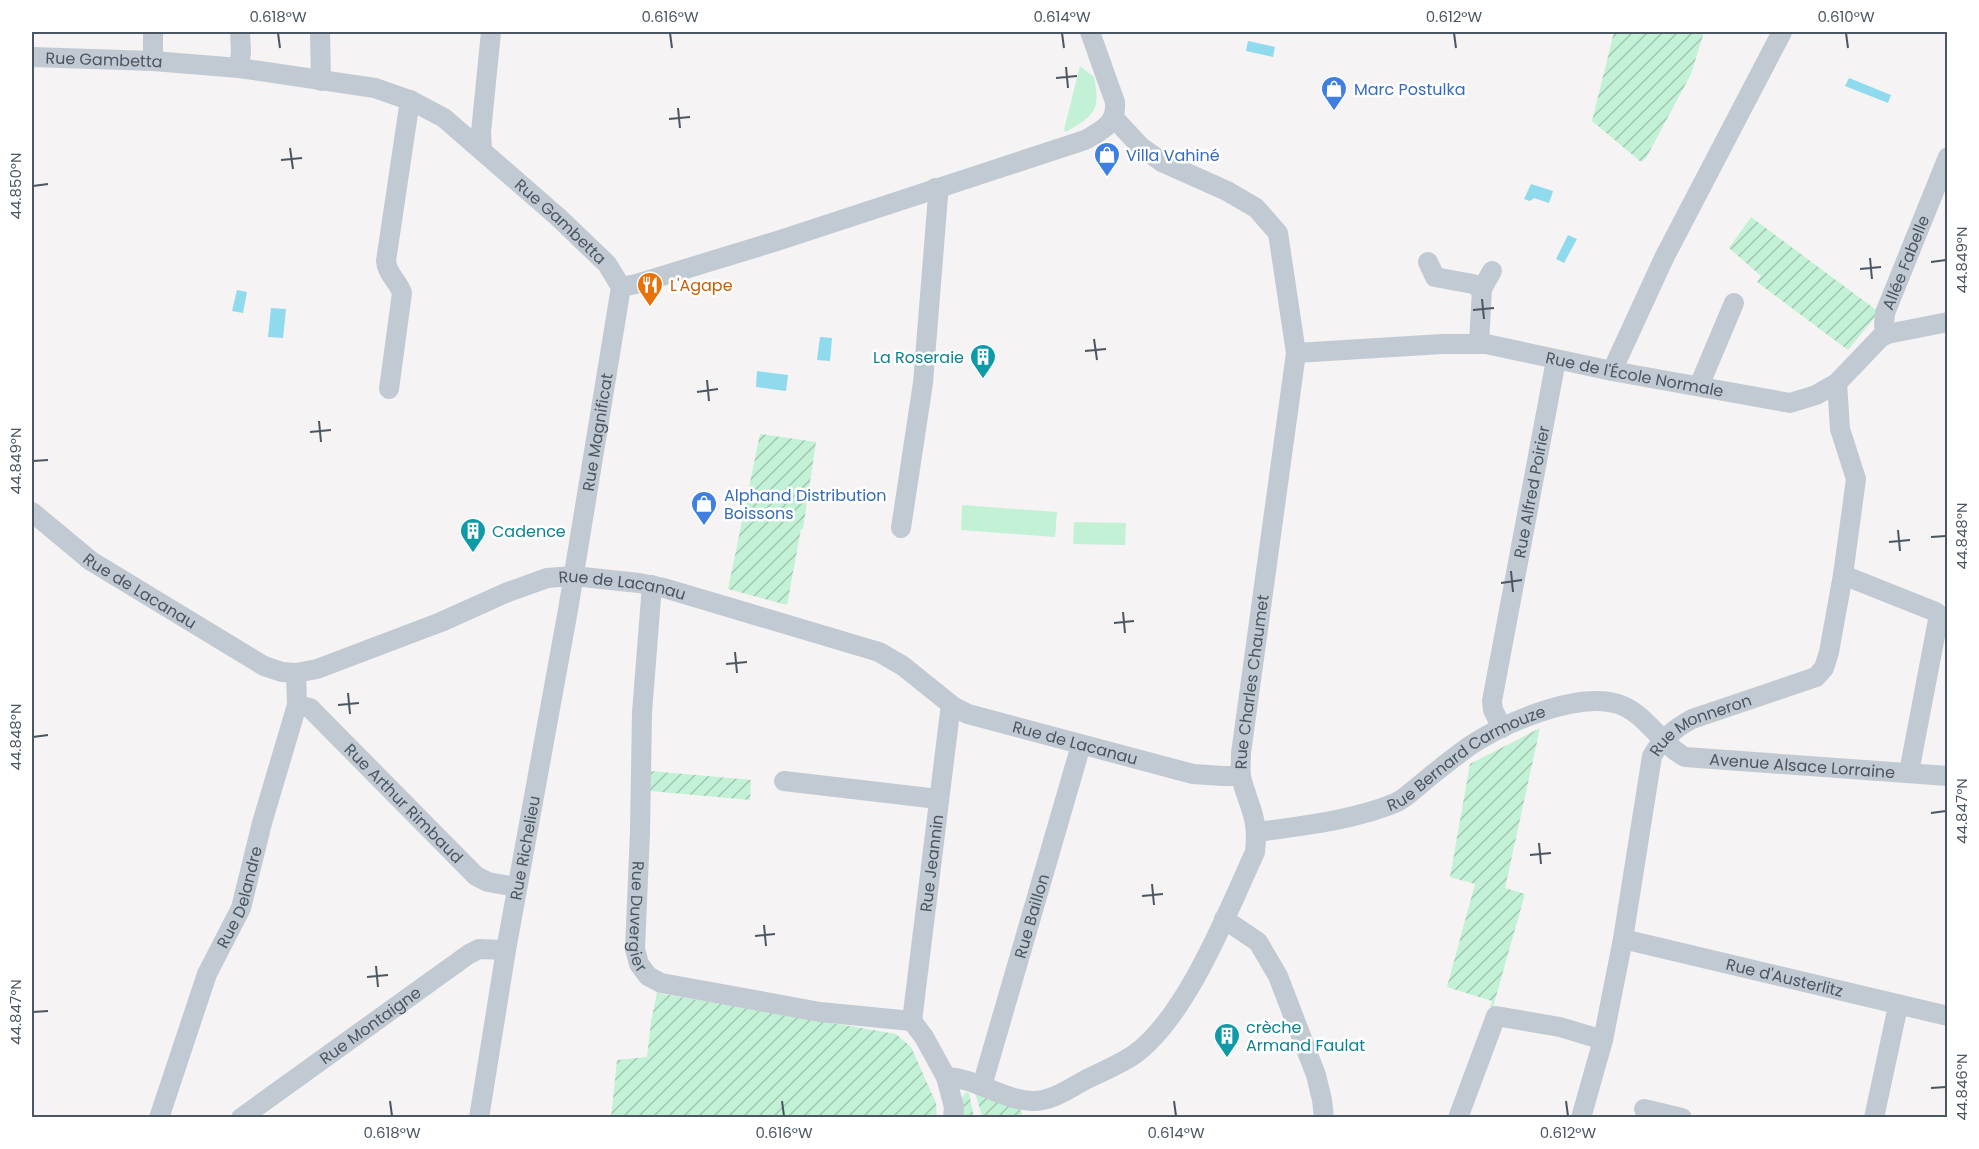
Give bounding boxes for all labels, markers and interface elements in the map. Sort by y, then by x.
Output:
text: 0.618°W [249,6,307,27]
text: 0.616°W [641,6,699,27]
text: 0.614°W [1033,6,1091,27]
text: 0.612°W [1426,6,1483,27]
text: 0.610°W [1817,6,1875,27]
street label: Rue Gambetta [45,46,163,73]
shop icon: Marc Postulka [1319,74,1349,112]
place label: Marc Postulka [1354,78,1465,101]
shop icon: Villa Vahiné [1092,140,1122,178]
place label: Villa Vahiné [1126,144,1220,167]
text: 44.850°N [5,152,26,220]
street label: Rue Gambetta [510,173,612,269]
street label: Allée Fabelle [1876,212,1935,313]
text: 44.849°N [1951,226,1972,294]
restaurant icon: L'Agape [635,270,665,308]
place label: L'Agape [670,274,733,297]
building icon: La Roseraie [968,342,998,380]
place label: La Roseraie [873,346,964,369]
street label: Rue de l'École Normale [1544,346,1726,402]
street label: Rue Magnificat [576,371,618,493]
street label: Rue Alfred Poirier [1508,424,1555,560]
text: 44.849°N [5,427,26,495]
place label: Alphand Distribution Boissons [724,484,887,525]
shop icon: Alphand Distribution Boissons [689,489,719,527]
text: 44.848°N [1951,502,1972,570]
building icon: Cadence [458,516,488,554]
place label: Cadence [492,520,566,543]
street label: Rue de Lacanau [78,548,201,634]
street label: Rue de Lacanau [558,564,689,605]
street label: Rue Charles Chaumet [1229,593,1274,770]
street label: Rue Monneron [1644,688,1754,761]
street label: Rue Bernard Carmouze [1383,700,1548,817]
text: 44.848°N [5,703,26,771]
street label: Rue de Lacanau [1010,715,1140,770]
street label: Rue Arthur Rimbaud [339,738,469,868]
street label: Avenue Alsace Lorraine [1708,747,1896,784]
text: 44.847°N [1951,778,1972,844]
street label: Rue Richelieu [504,794,545,902]
street label: Rue Jeannin [914,813,949,913]
street label: Rue Delandre [211,843,267,952]
street label: Rue Duvergier [623,860,653,977]
street label: Rue Baillon [1008,871,1055,961]
street label: Rue d'Austerlitz [1724,952,1845,1002]
text: 44.847°N [5,979,26,1045]
street label: Rue Montaigne [315,981,426,1070]
place label: crèche Armand Faulat [1246,1016,1365,1057]
building icon: crèche Armand Faulat [1212,1021,1242,1059]
text: 44.846°N [1951,1053,1972,1121]
text: 0.618°W [363,1122,421,1143]
text: 0.616°W [755,1122,813,1143]
text: 0.614°W [1147,1122,1205,1143]
text: 0.612°W [1540,1122,1597,1143]

